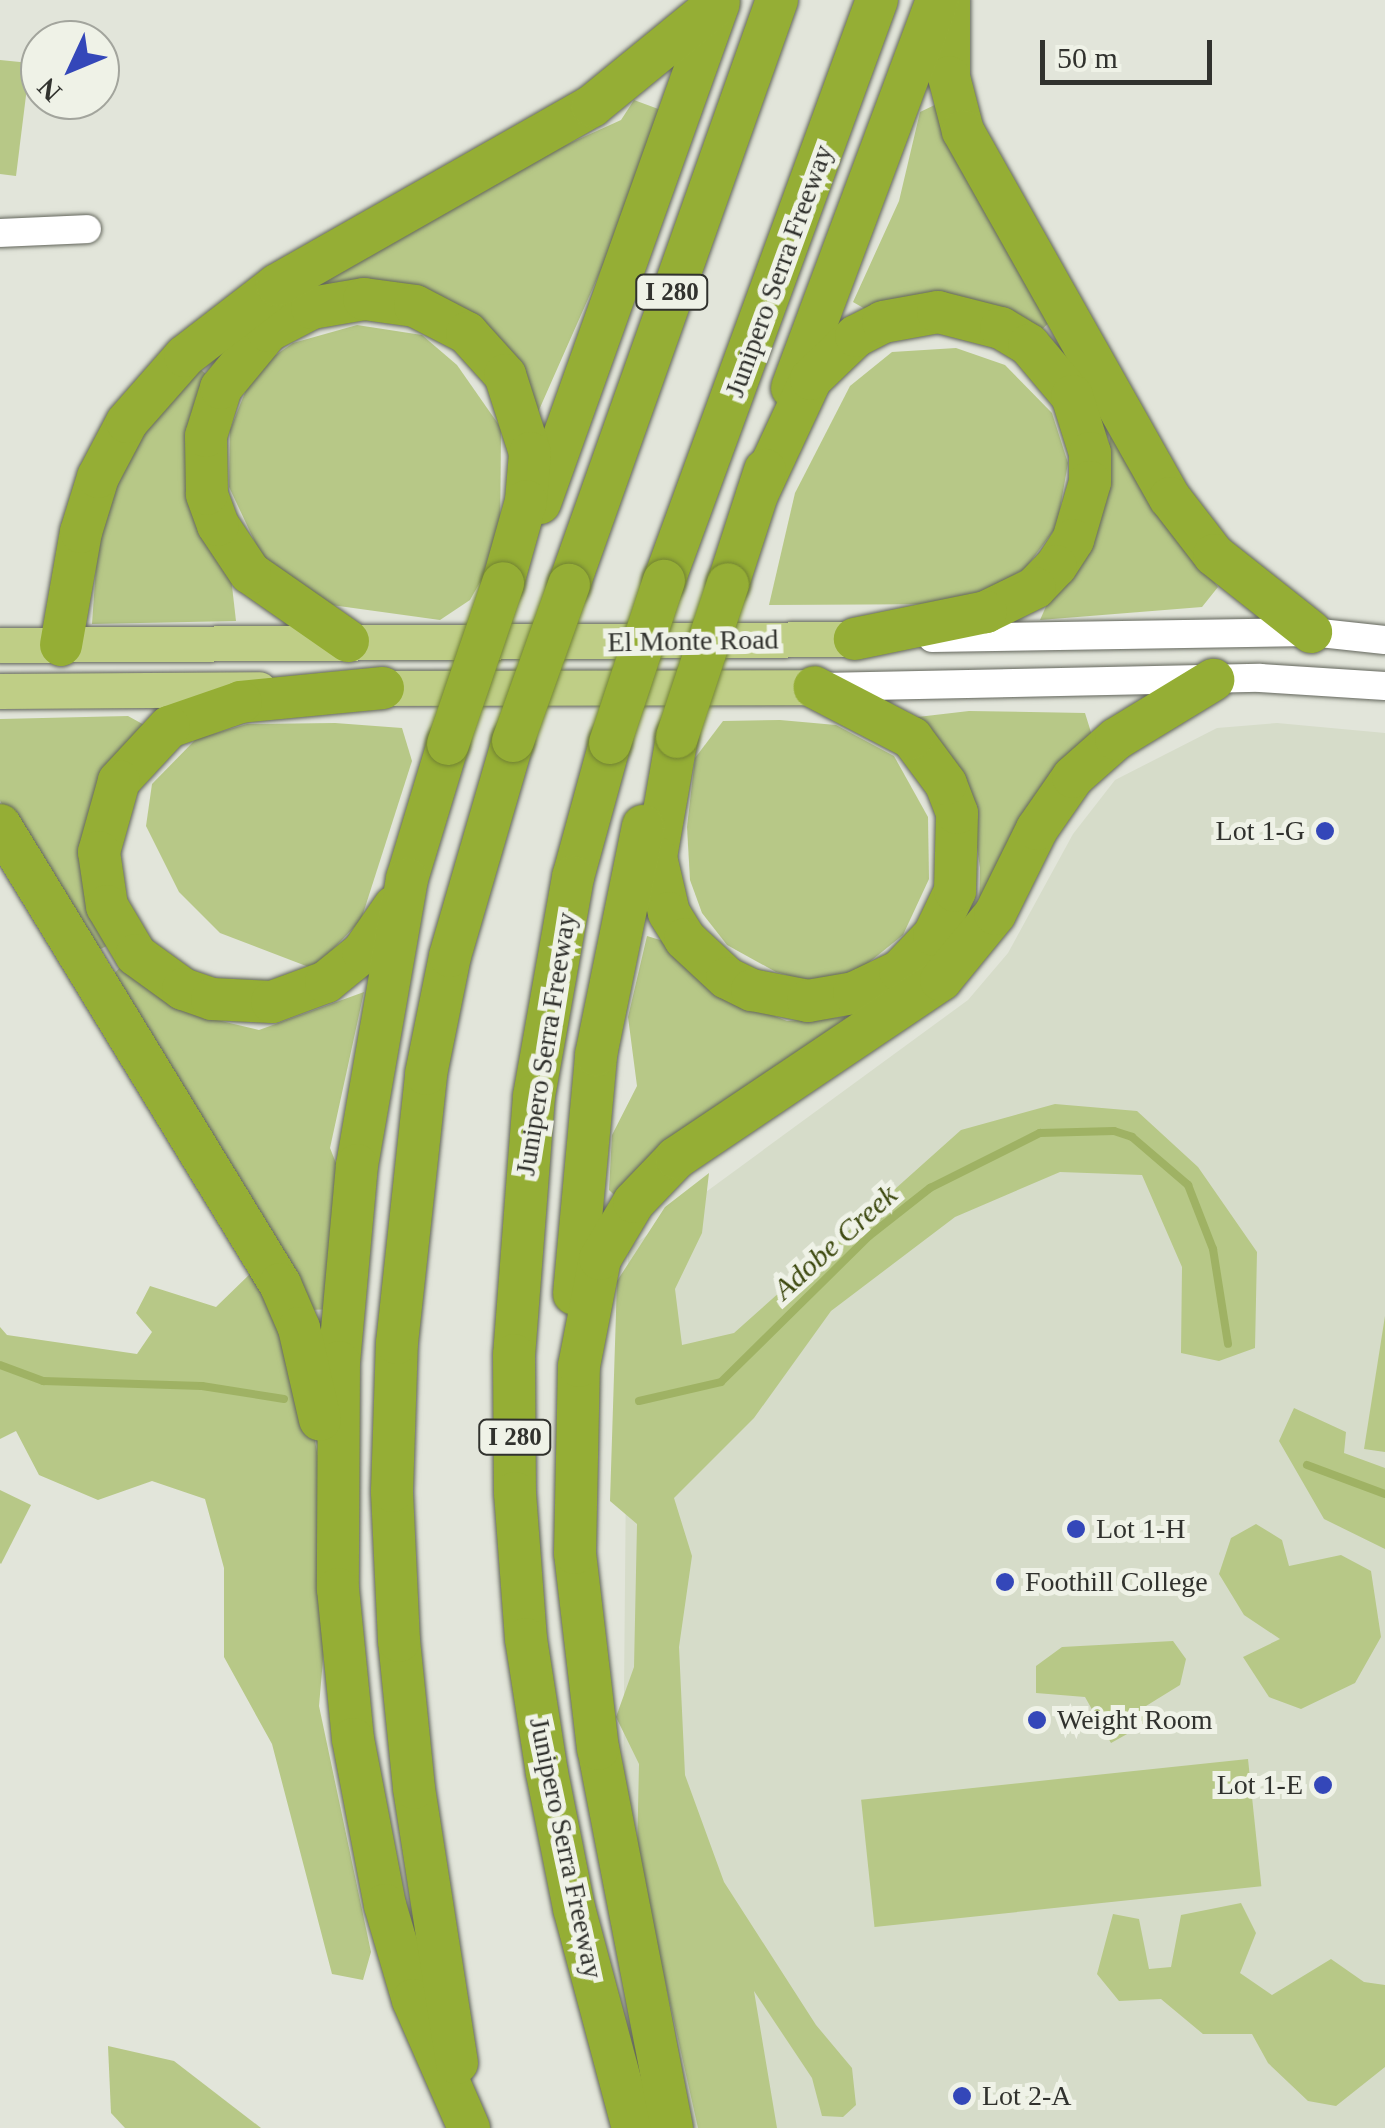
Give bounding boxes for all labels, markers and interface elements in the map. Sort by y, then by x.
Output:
north arrow [20,20,120,120]
scale bar [1045,20,1218,82]
text: 50 m [1057,41,1118,74]
text: N [31,72,68,108]
street label: Junipero Serra Freeway [718,140,840,402]
road number: I 280 [634,272,710,312]
street label: El Monte Road [607,623,779,659]
place label: Lot 1-G [1216,814,1305,848]
marker: Lot 1-G [1314,820,1336,842]
street label: Junipero Serra Freeway [509,910,583,1178]
water label: Adobe Creek [765,1177,905,1307]
road number: I 280 [478,1417,552,1457]
place label: Lot 1-H [1096,1512,1185,1546]
marker: Lot 1-H [1065,1518,1087,1540]
place label: Foothill College [1025,1565,1208,1599]
marker: Foothill College [994,1571,1016,1593]
place label: Weight Room [1057,1703,1213,1737]
marker: Weight Room [1026,1709,1048,1731]
street label: Junipero Serra Freeway [522,1714,610,1982]
place label: Lot 1-E [1217,1768,1303,1802]
marker: Lot 1-E [1312,1774,1334,1796]
place label: Lot 2-A [982,2079,1071,2113]
marker: Lot 2-A [951,2085,973,2107]

